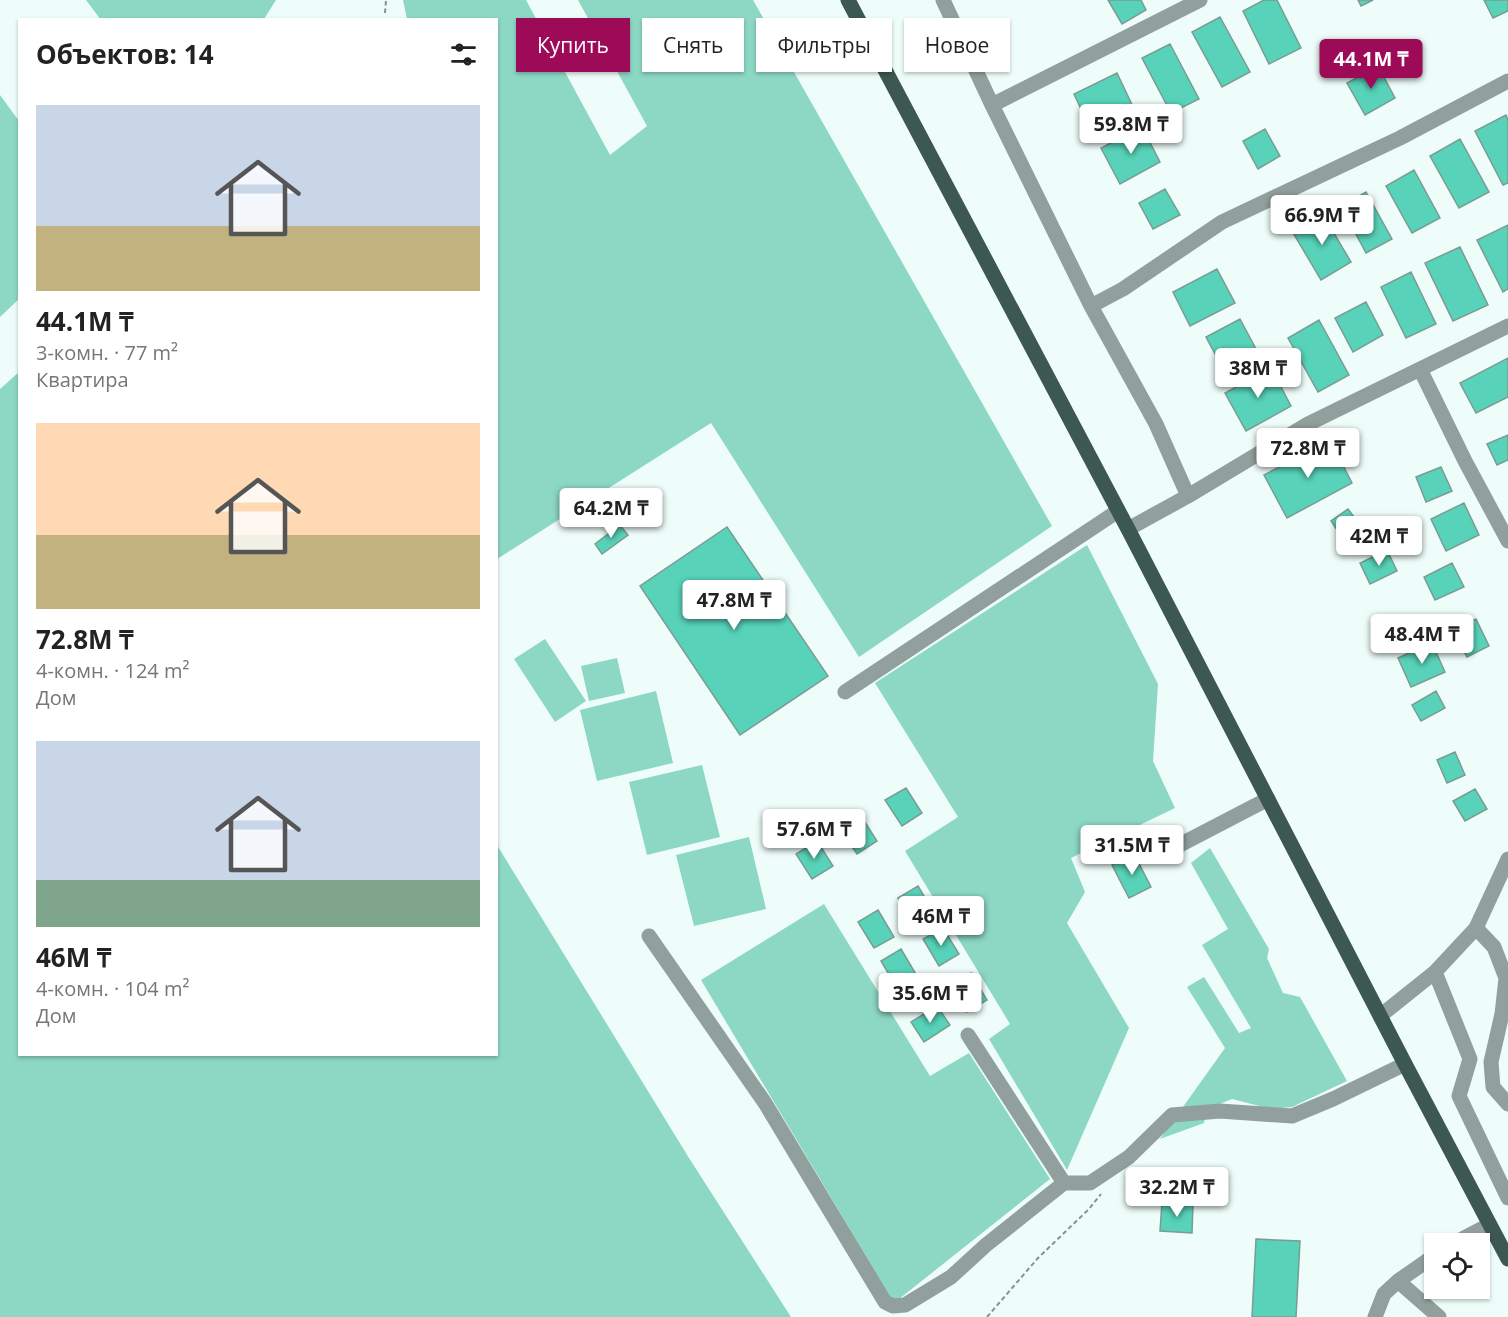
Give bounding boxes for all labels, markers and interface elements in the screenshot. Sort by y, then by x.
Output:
chip: Купить [516,18,630,72]
chip: Снять [642,18,744,72]
chip: Фильтры [756,18,892,72]
chip: Новое [904,18,1010,72]
text: Объектов: 14 [36,36,214,72]
icon: filters [447,38,480,71]
pin: 44.1M ₸ [1316,39,1426,90]
text: 44.1M ₸ [1334,45,1408,72]
pin: 59.8M ₸ [1076,104,1186,155]
text: 59.8M ₸ [1094,110,1168,137]
icon: home [204,144,312,252]
pin: 66.9M ₸ [1267,195,1377,246]
text: 66.9M ₸ [1285,201,1359,228]
text: 44.1M ₸ [36,303,133,339]
text: 3-комн. · 77 m² [36,339,178,366]
pin: 38M ₸ [1216,348,1300,399]
text: 38M ₸ [1229,354,1287,381]
text: Квартира [36,366,129,393]
pin: 72.8M ₸ [1253,428,1363,479]
text: 72.8M ₸ [1271,434,1345,461]
icon: home [204,462,312,570]
pin: 64.2M ₸ [556,488,666,539]
text: 64.2M ₸ [574,494,648,521]
pin: 42M ₸ [1337,516,1421,567]
text: 42M ₸ [1350,522,1408,549]
pin: 47.8M ₸ [679,580,789,631]
text: 47.8M ₸ [697,586,771,613]
pin: 48.4M ₸ [1367,614,1477,665]
text: 48.4M ₸ [1385,620,1459,647]
text: 72.8M ₸ [36,621,133,657]
text: 4-комн. · 124 m² [36,657,189,684]
text: Дом [36,684,76,711]
icon: home [204,780,312,888]
pin: 57.6M ₸ [759,809,869,860]
text: 57.6M ₸ [777,815,851,842]
pin: 31.5M ₸ [1077,825,1187,876]
text: 31.5M ₸ [1095,831,1169,858]
pin: 46M ₸ [899,896,983,947]
text: 46M ₸ [912,902,970,929]
text: 46M ₸ [36,939,111,975]
pin: 35.6M ₸ [875,973,985,1024]
text: 4-комн. · 104 m² [36,975,189,1002]
text: 35.6M ₸ [893,979,967,1006]
text: Дом [36,1002,76,1029]
pin: 32.2M ₸ [1122,1167,1232,1218]
text: 32.2M ₸ [1140,1173,1214,1200]
map controls [1424,1233,1490,1299]
button: locate [1424,1233,1490,1299]

